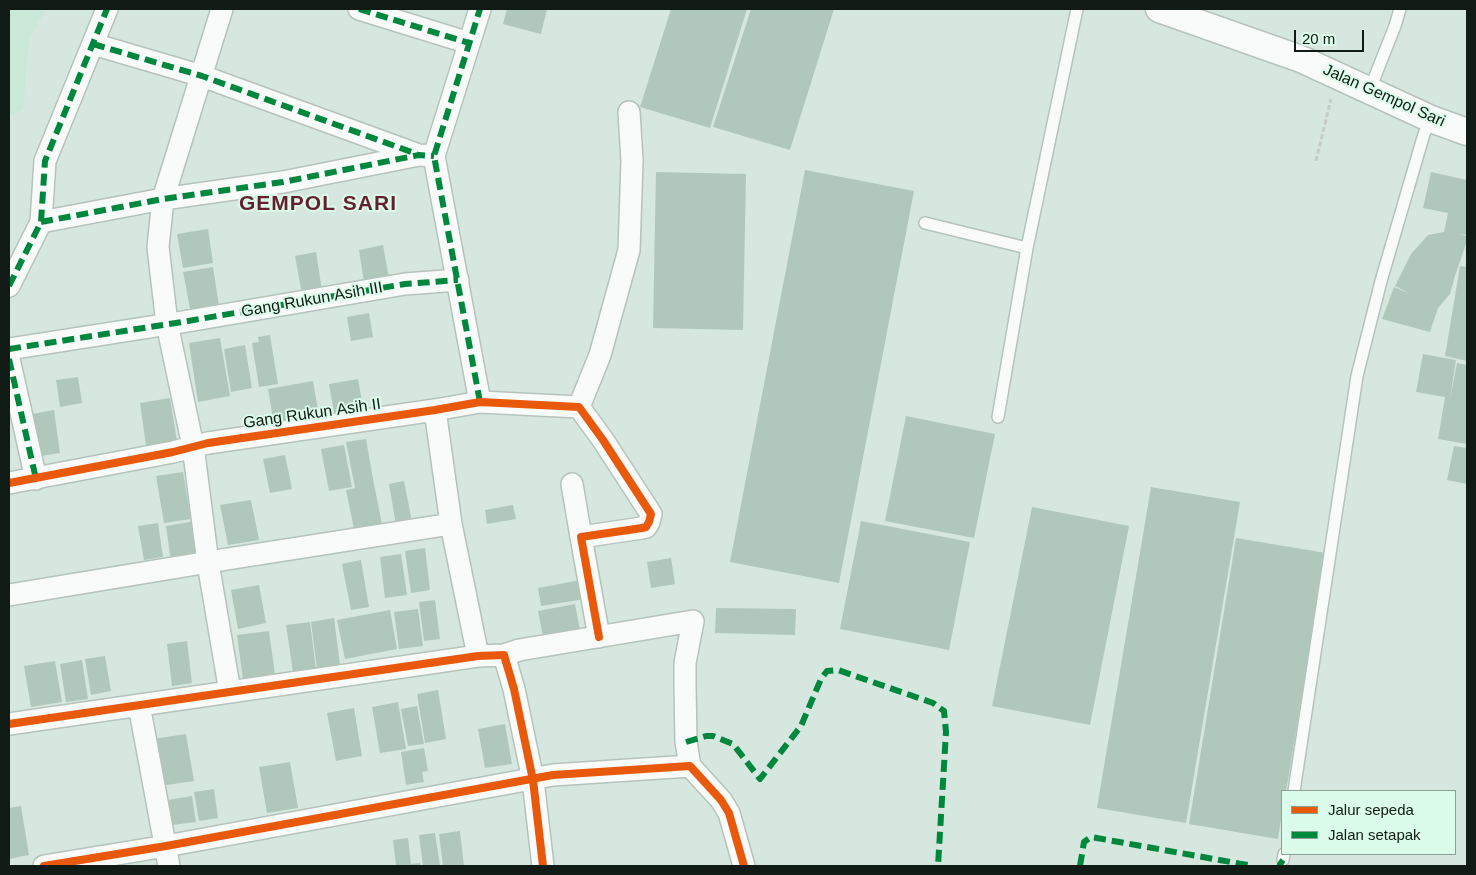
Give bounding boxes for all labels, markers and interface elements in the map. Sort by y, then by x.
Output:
scale bar [1296,20,1366,52]
text: 20 m [1302,30,1335,47]
street label: Jalan Gempol Sari [1320,60,1448,132]
district label: GEMPOL SARI [238,191,398,217]
street label: Gang Rukun Asih III [240,278,384,322]
street label: Gang Rukun Asih II [242,395,382,433]
legend [1281,790,1456,855]
text: Jalur sepeda [1328,801,1414,818]
text: Jalan setapak [1328,826,1421,843]

